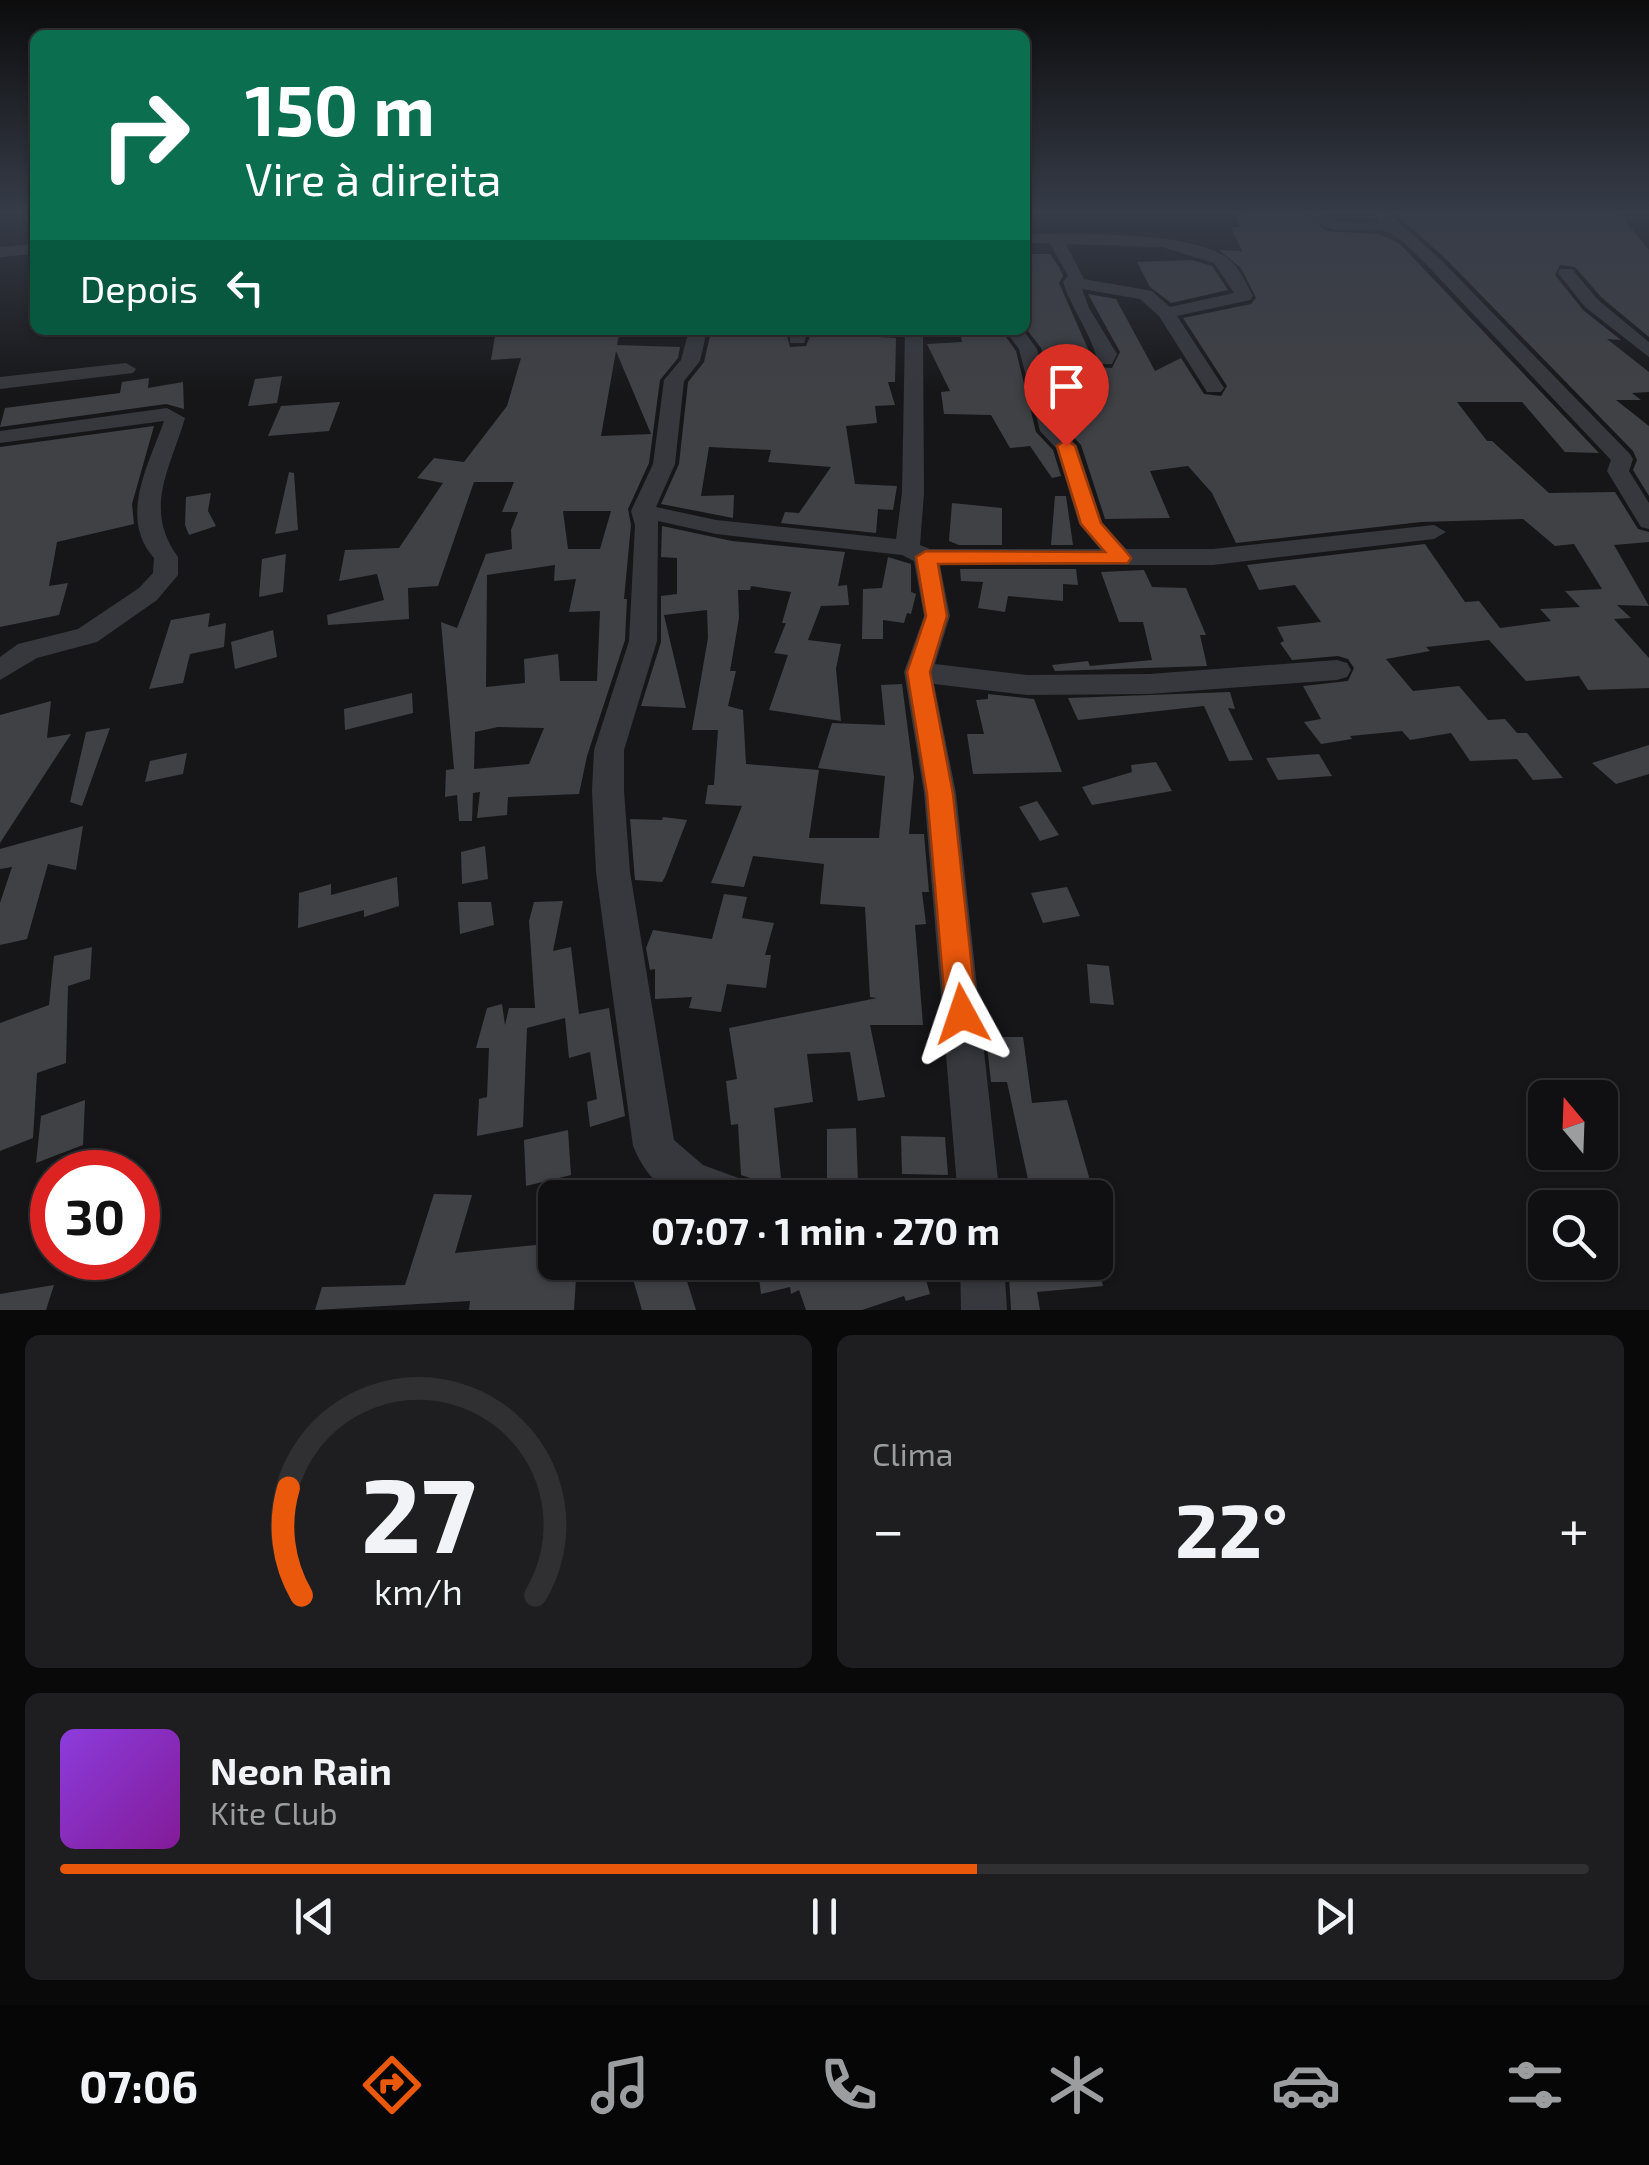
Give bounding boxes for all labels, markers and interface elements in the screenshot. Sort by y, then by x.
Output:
text: 150 m [245,66,435,150]
icon: right [80,70,210,200]
text: Vire à direita [245,151,502,205]
icon: left [218,260,273,315]
text: Depois [80,265,198,311]
pin [1024,344,1109,447]
icon: arrive [1039,359,1094,414]
position arrow [910,962,1014,1066]
north arrow [1528,1080,1618,1170]
map controls [1528,1080,1618,1280]
speed limit sign: 30 [30,1150,160,1280]
button: search [1528,1190,1618,1280]
text: 07:07 · 1 min · 270 m [651,1207,1000,1253]
text: Clima [872,1434,953,1472]
text: 27 [361,1449,476,1574]
text: 22° [1175,1483,1288,1573]
text: − [872,1495,904,1561]
text: + [1559,1495,1589,1561]
text: km/h [374,1569,463,1612]
text: Neon Rain [210,1747,392,1793]
text: Kite Club [210,1793,338,1831]
icon: previous [287,1889,342,1944]
icon: pause [797,1889,852,1944]
icon: next [1307,1889,1362,1944]
icon: directions [357,2050,427,2120]
icon: music [585,2050,655,2120]
icon: phone [814,2050,884,2120]
icon: climate [1042,2050,1112,2120]
icon: car [1271,2050,1341,2120]
icon: filters [1500,2050,1570,2120]
text: 07:06 [79,2058,198,2112]

